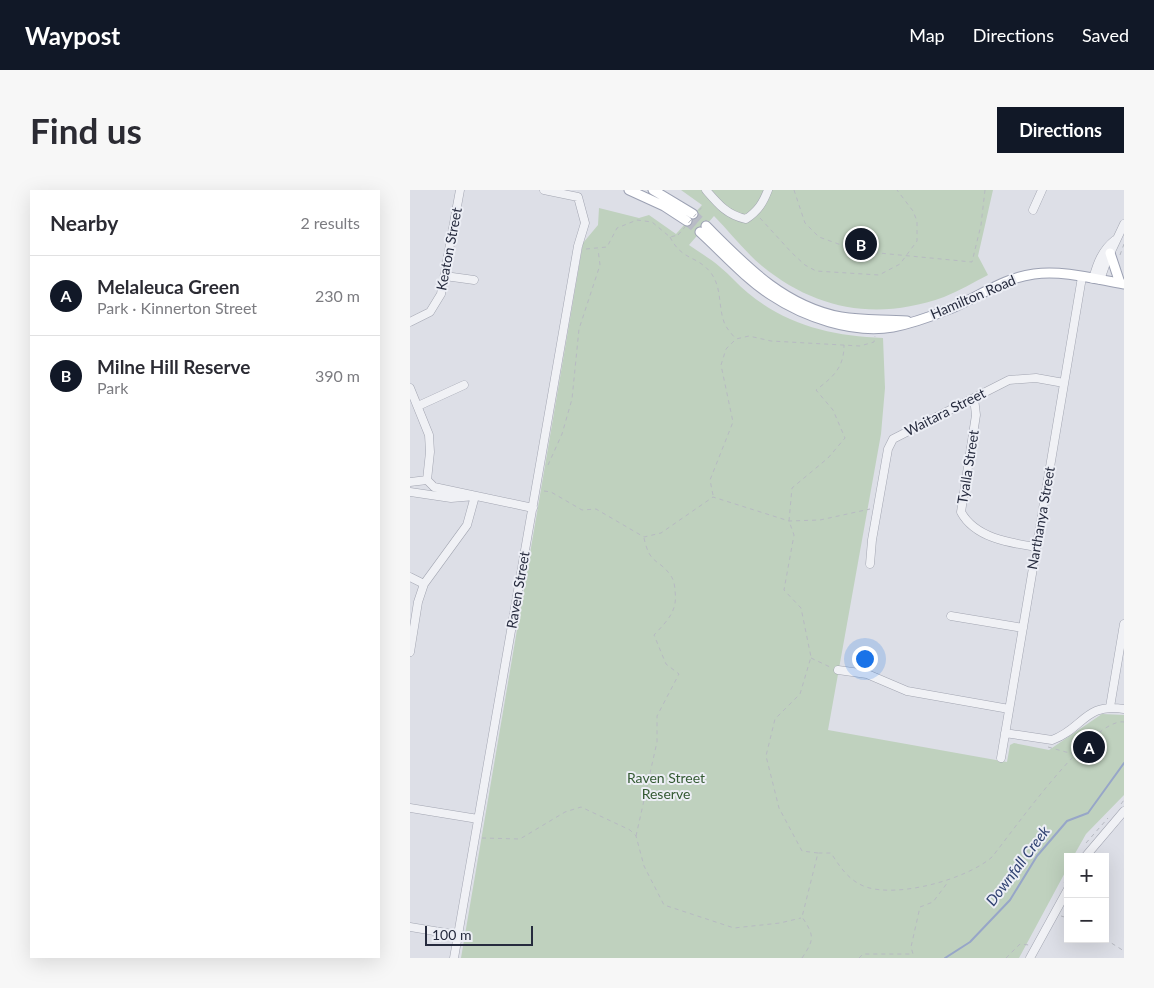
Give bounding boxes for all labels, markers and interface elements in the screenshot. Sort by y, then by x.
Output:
text: Waypost [25,21,120,50]
text: Map [909,24,945,46]
text: Directions [973,24,1054,46]
text: Saved [1082,24,1129,46]
button: Directions [997,107,1124,153]
text: Find us [30,109,142,151]
street label: Keaton Street [432,206,465,292]
text: Nearby [50,210,118,235]
text: 2 results [300,213,360,232]
pin: B [845,225,877,263]
street label: Hamilton Road [928,271,1018,322]
text: Melaleuca Green [97,275,240,298]
text: A [60,286,72,305]
text: 230 m [315,286,360,305]
text: Park · Kinnerton Street [97,298,257,317]
text: Milne Hill Reserve [97,355,250,378]
text: B [61,366,71,385]
text: 390 m [315,366,360,385]
text: Park [97,378,128,397]
street label: Waitara Street [902,384,988,439]
street label: Tyalla Street [953,428,982,505]
street label: Narthanya Street [1023,465,1058,571]
street label: Raven Street [502,550,533,630]
your location [852,646,878,672]
pin: A [1073,728,1105,766]
park label: Raven Street Reserve [627,769,705,802]
water label: Downfall Creek [981,821,1053,909]
map controls [1064,853,1109,943]
button: + [1064,853,1109,898]
button: − [1064,898,1109,943]
scale bar [425,923,532,946]
text: 100 m [432,926,471,943]

